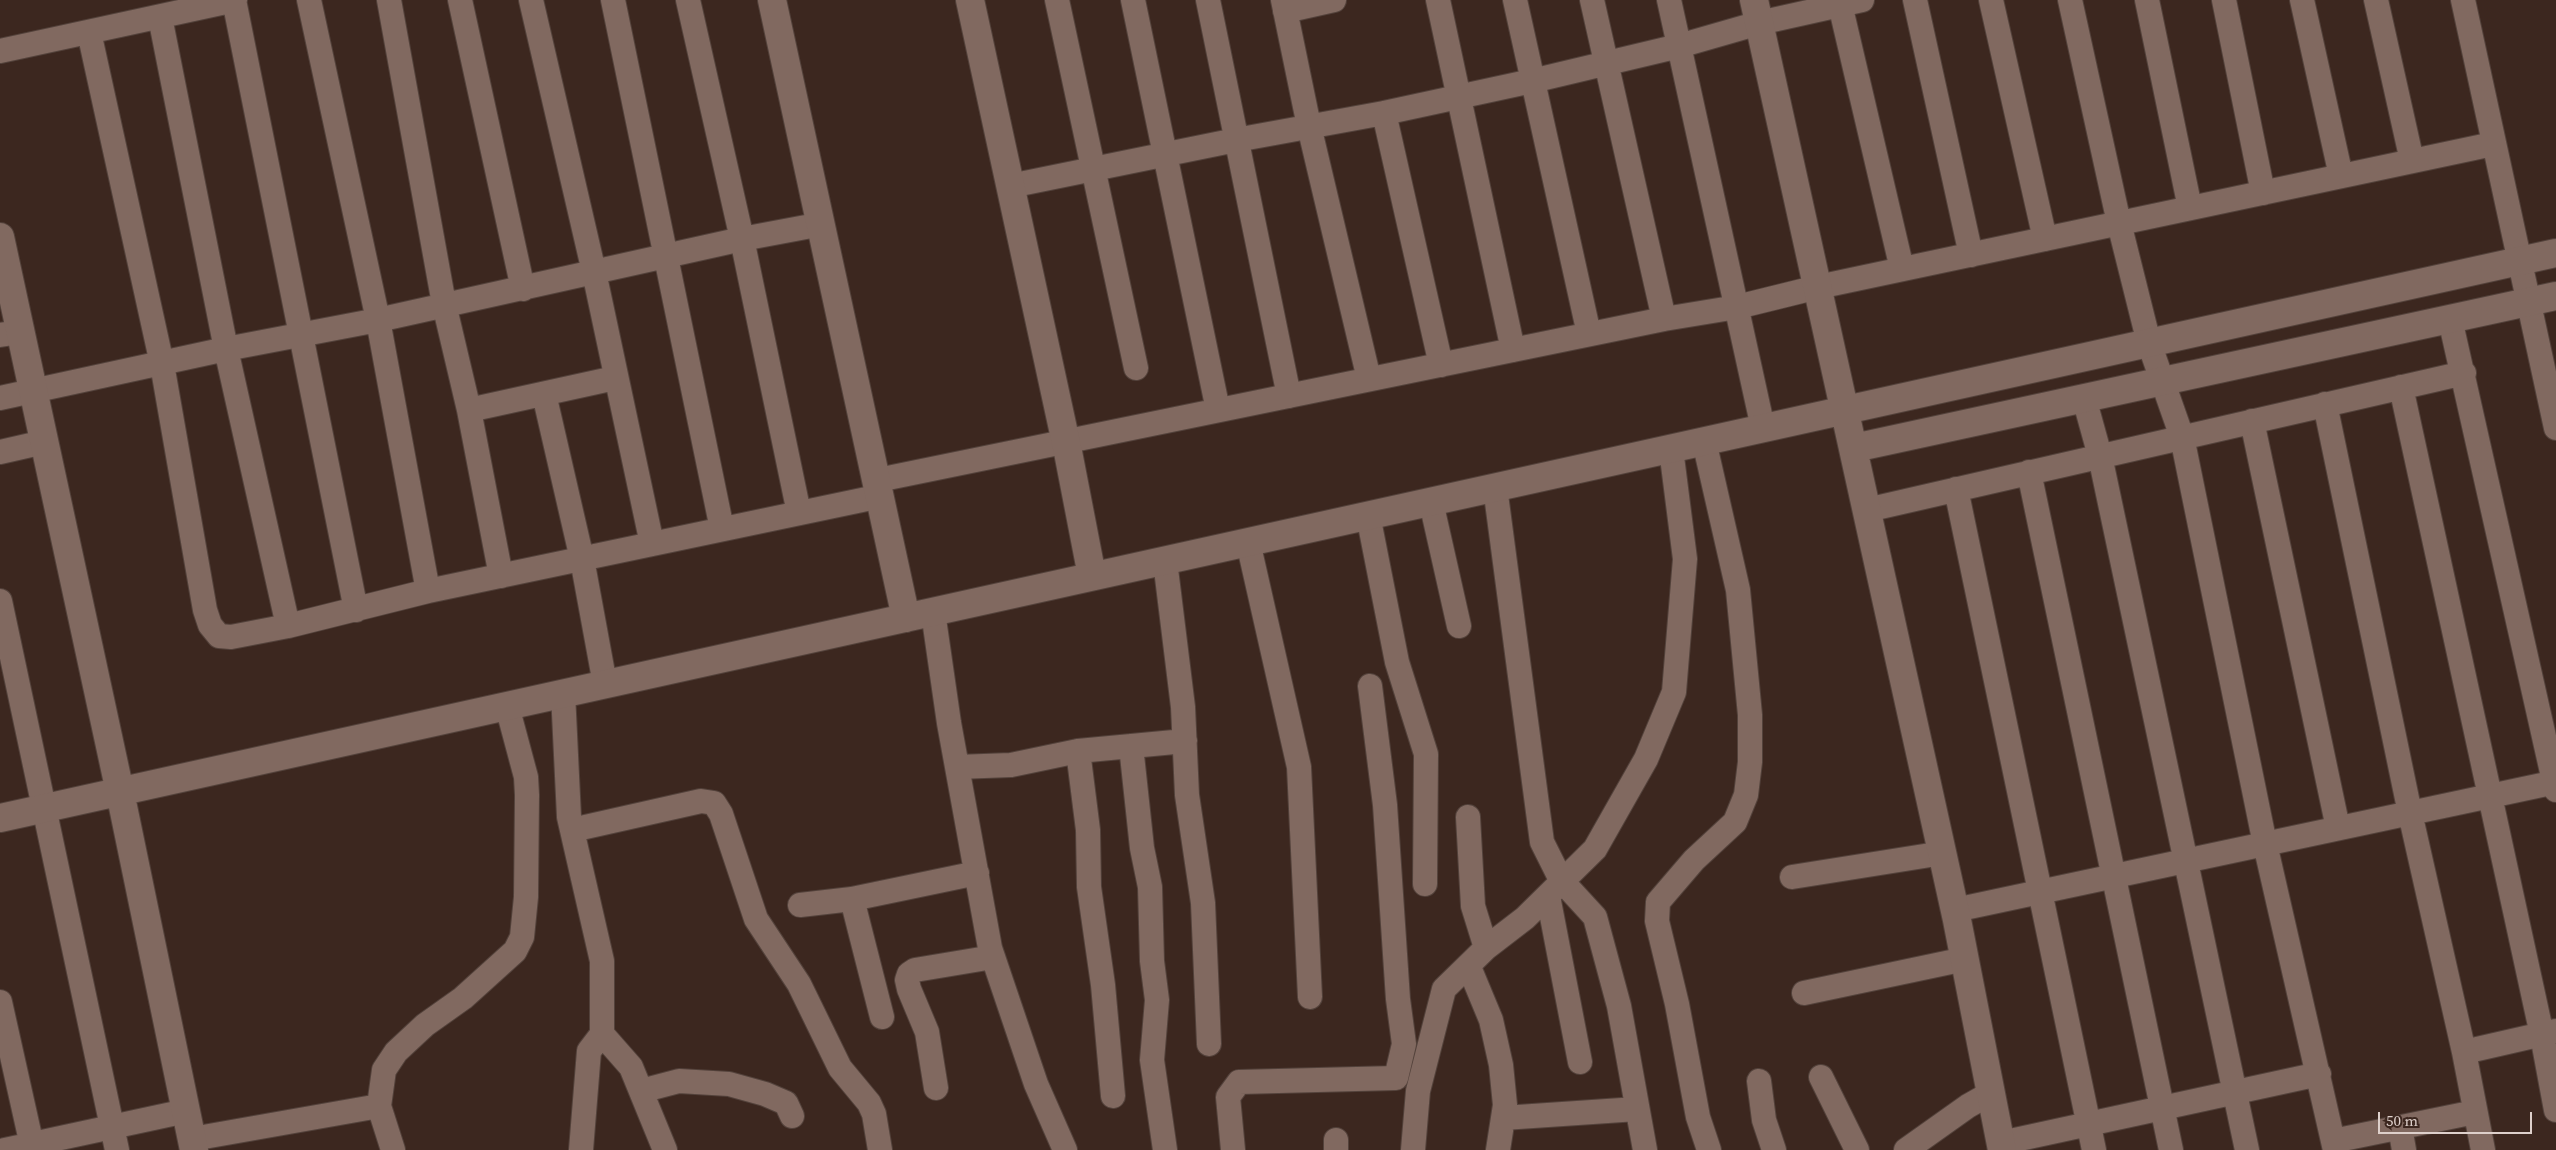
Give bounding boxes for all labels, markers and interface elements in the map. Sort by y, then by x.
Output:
scale bar [2381,1102,2535,1134]
text: 50 m [2386,1110,2418,1131]

